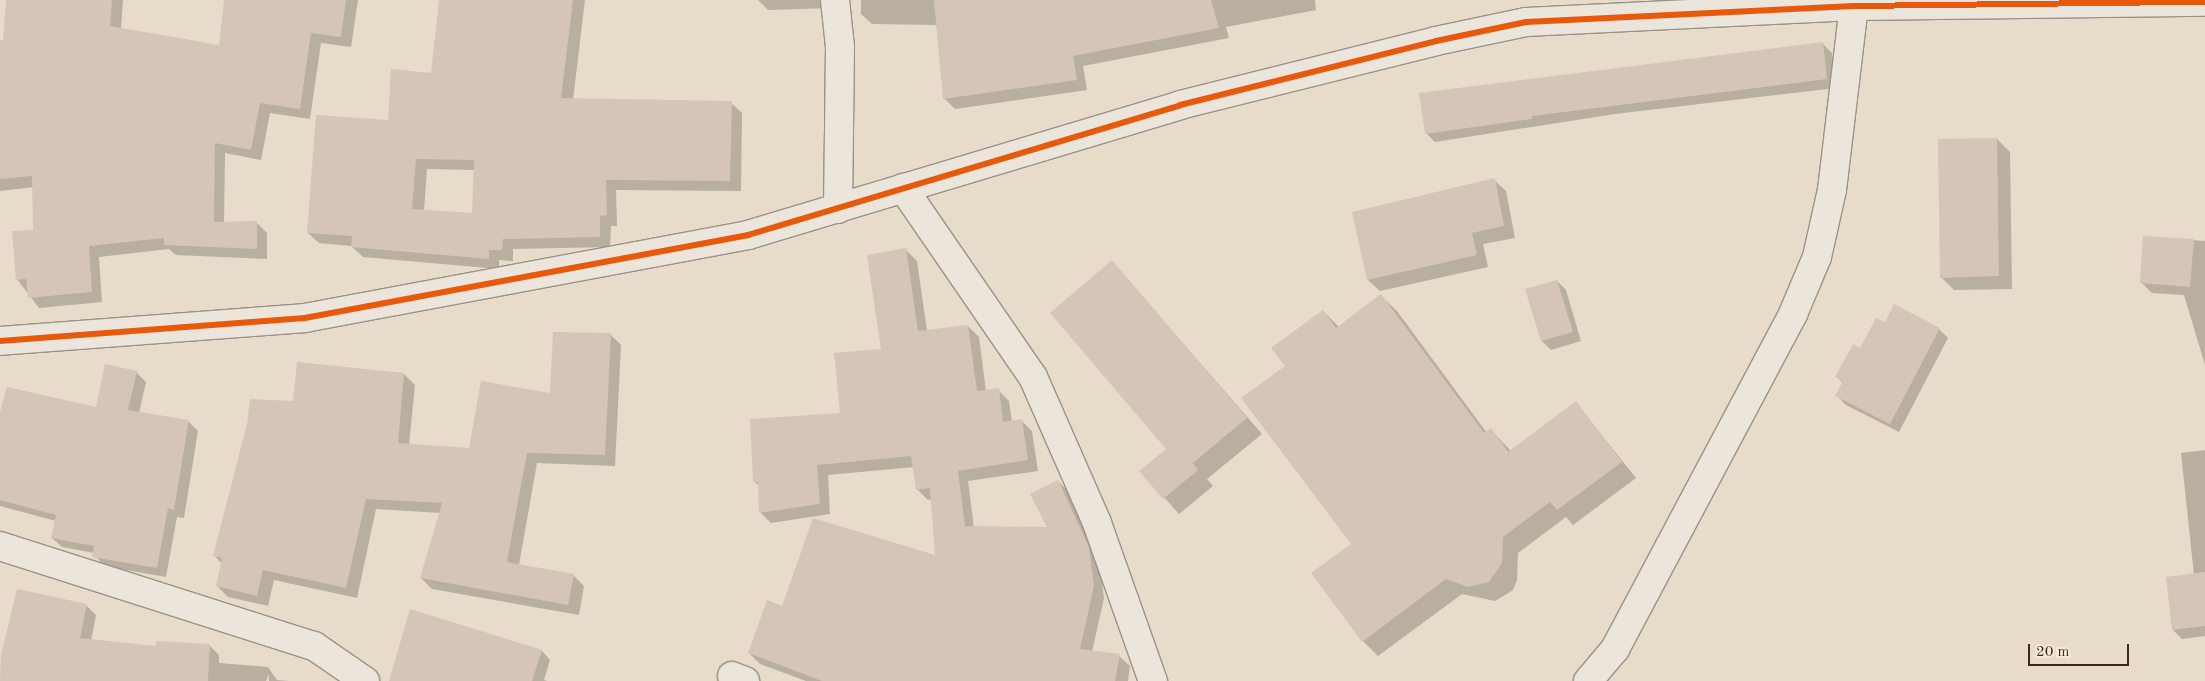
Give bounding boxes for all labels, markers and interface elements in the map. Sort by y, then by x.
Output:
scale bar [2030,634,2131,666]
text: 20 m [2036,645,2070,660]

